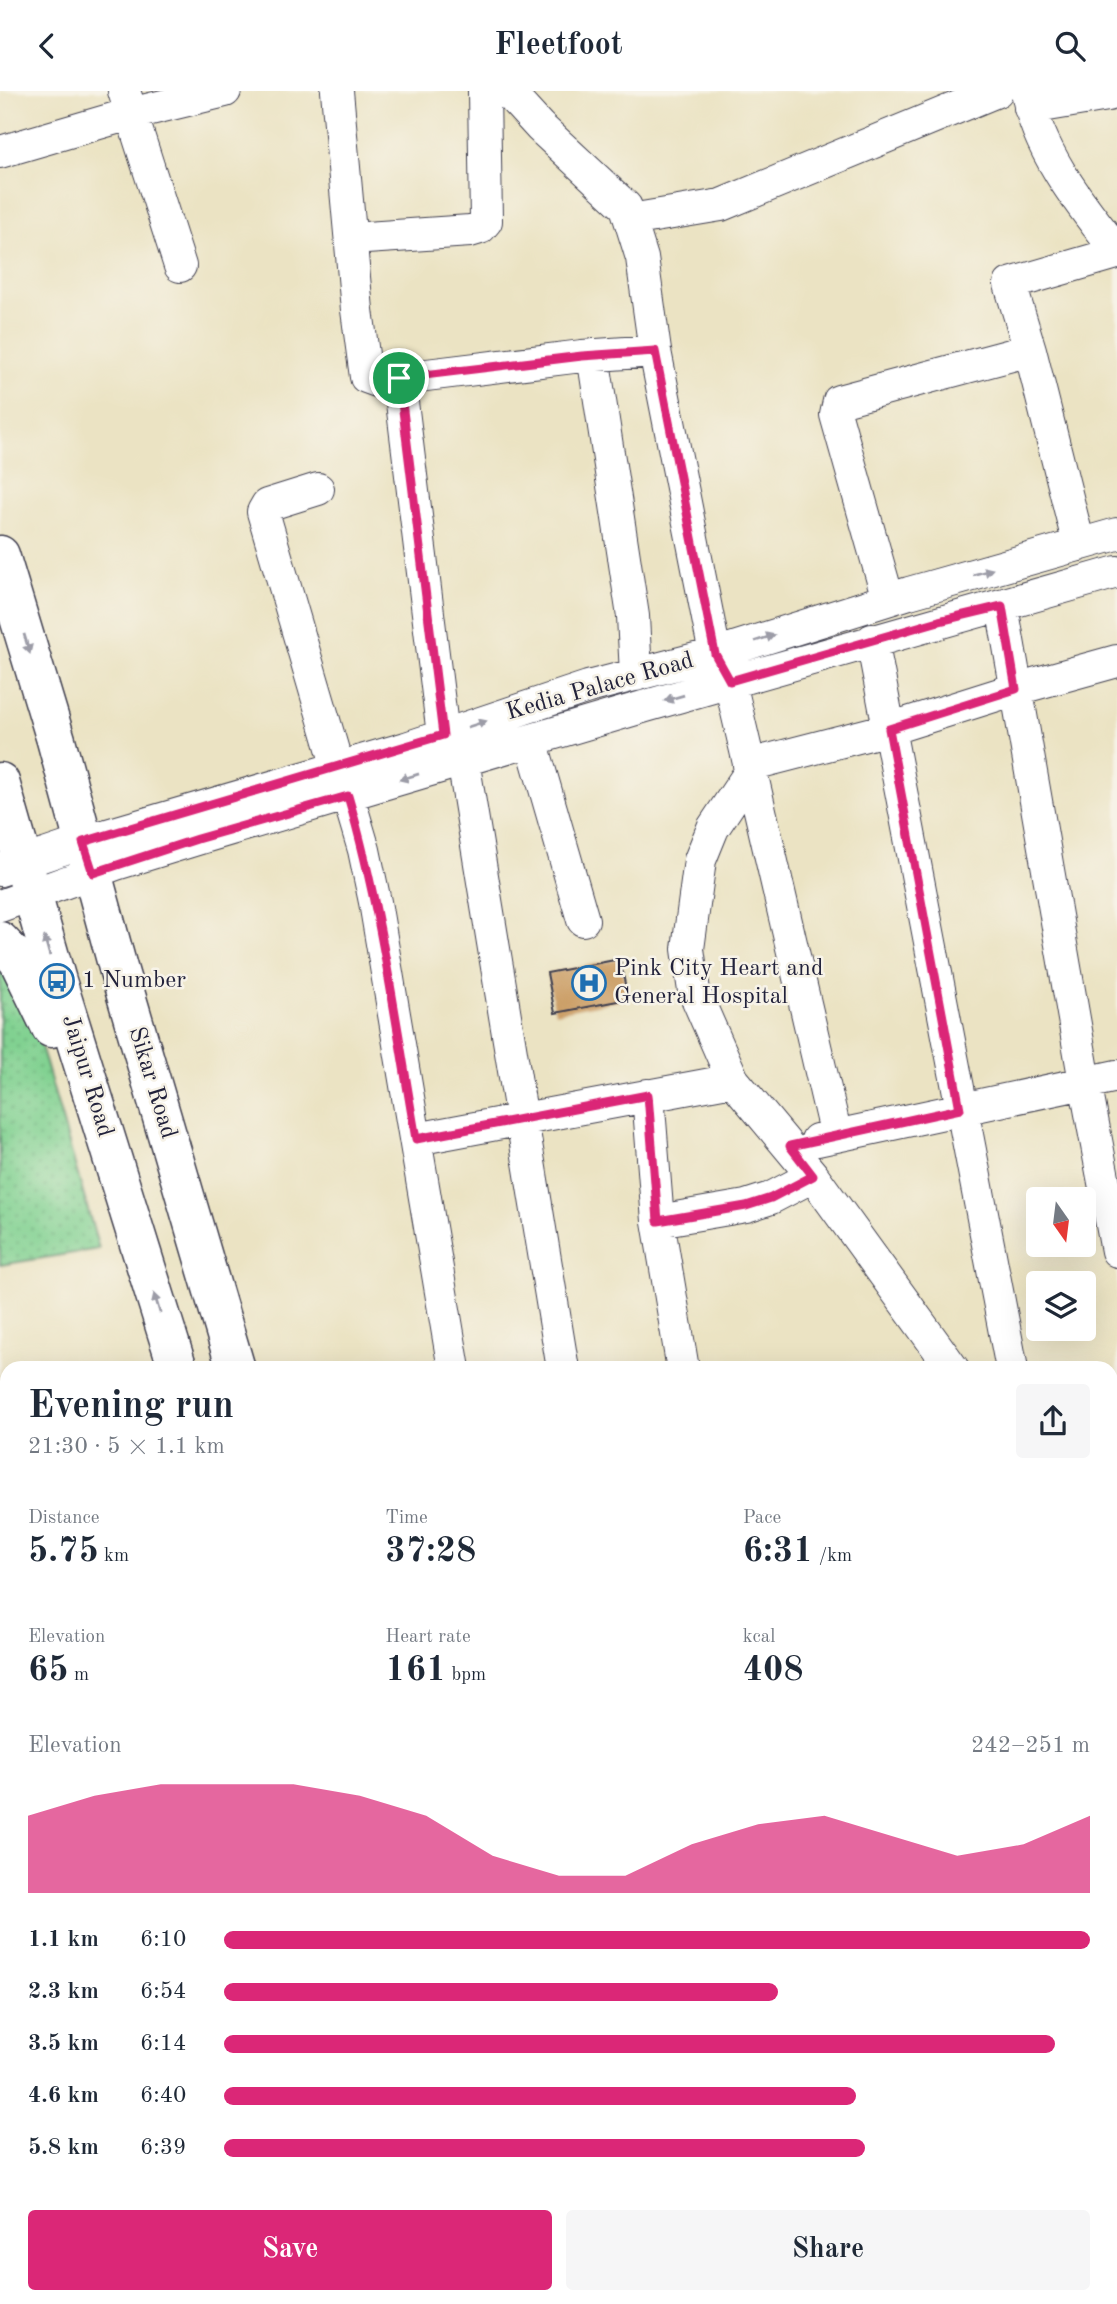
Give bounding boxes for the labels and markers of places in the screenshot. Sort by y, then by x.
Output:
pin [369,348,429,408]
place label: Pink City Heart and General Hospital [614,957,823,1009]
bus stop icon: 1 Number [38,962,76,1000]
hospital icon: Pink City Heart and General Hospital [570,964,608,1002]
place label: 1 Number [82,969,186,993]

